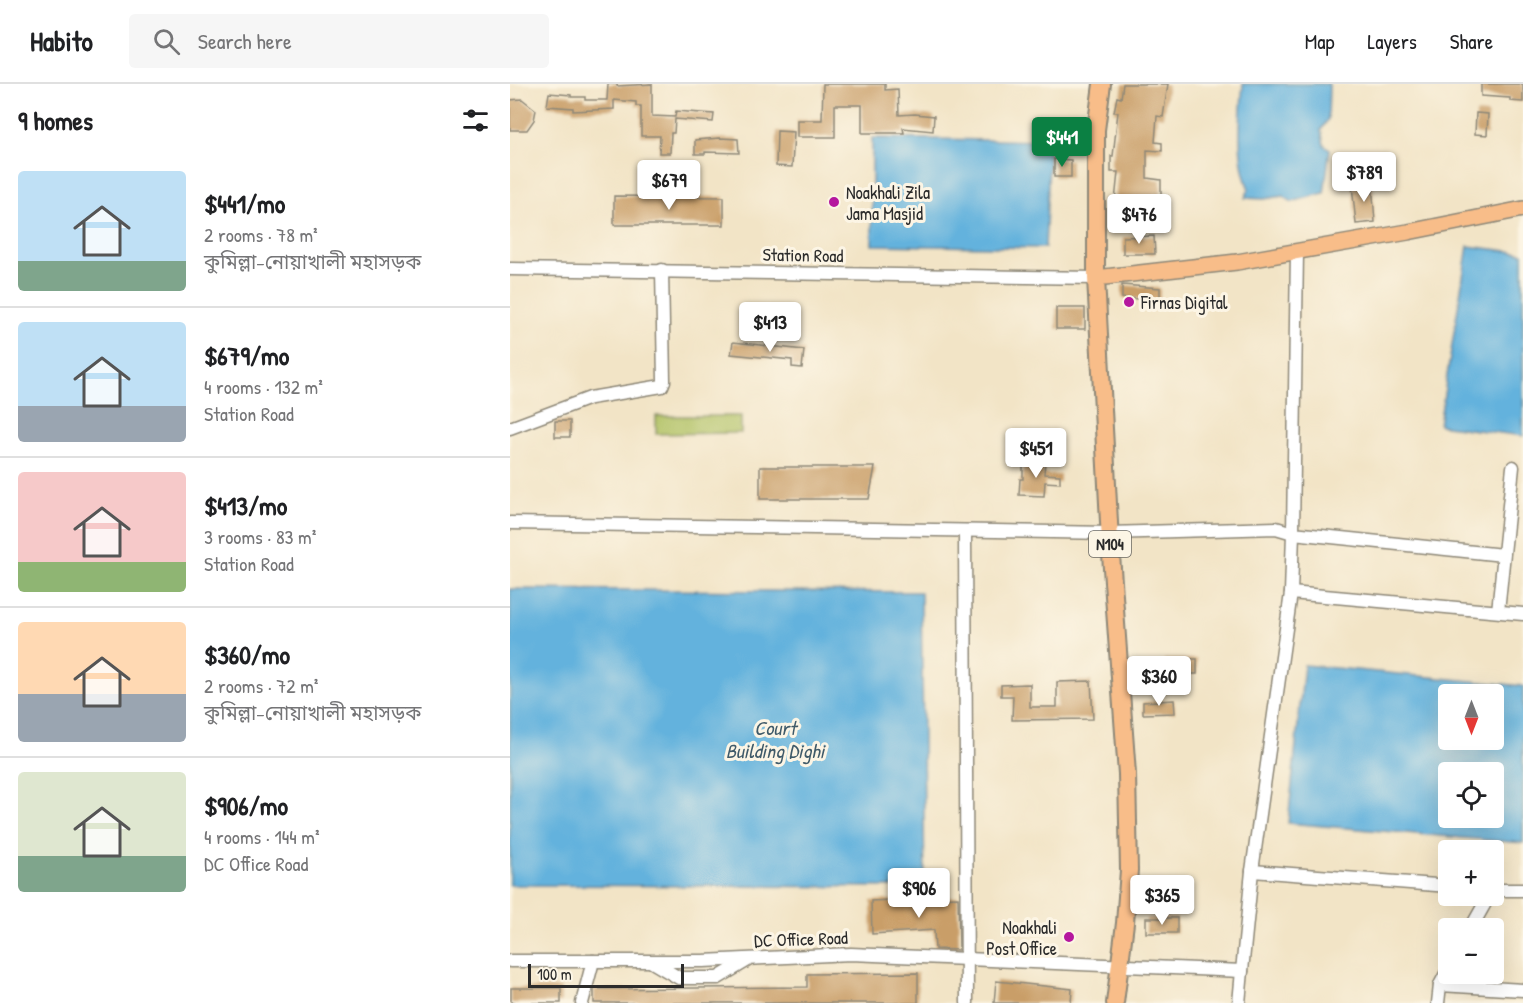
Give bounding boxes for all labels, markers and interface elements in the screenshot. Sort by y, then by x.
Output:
search box [129,14,549,68]
text: Habito [30,22,93,60]
icon: search [150,25,183,58]
text: Search here [198,26,292,56]
text: Map [1305,27,1334,56]
text: Layers [1367,27,1417,56]
text: Share [1450,27,1493,56]
text: 9 homes [18,103,93,138]
icon: filters [459,104,492,137]
pin: $441 [1026,117,1098,168]
text: $441 [1046,123,1078,150]
pin: $789 [1328,152,1400,203]
text: $789 [1346,158,1382,185]
pin: $679 [633,160,705,211]
text: $679 [651,166,687,193]
place label: Noakhali Zila Jama Masjid [846,180,930,226]
text: $441/mo [204,186,285,221]
pin: $476 [1103,194,1175,245]
icon: home [66,195,138,267]
marker: Noakhali Zila Jama Masjid [827,195,841,209]
text: $476 [1121,200,1157,227]
text: 2 rooms · 78 m² [204,221,318,248]
street label: Station Road [762,242,844,268]
text: কুমিল্লা–নোয়াখালী মহাসড়ক [204,248,421,275]
place label: Firnas Digital [1140,290,1228,315]
marker: Firnas Digital [1122,295,1136,309]
pin: $413 [734,302,806,353]
text: $413 [753,308,787,335]
text: $679/mo [204,338,289,373]
icon: home [66,346,138,418]
text: 4 rooms · 132 m² [204,373,323,400]
text: Station Road [204,400,294,427]
pin: $451 [1000,428,1072,479]
text: $451 [1019,434,1053,461]
text: $413/mo [204,488,287,523]
icon: home [66,496,138,568]
text: 3 rooms · 83 m² [204,523,316,550]
road number: N104 [1089,531,1131,557]
text: Station Road [204,550,294,577]
text: $360/mo [204,637,290,672]
icon: home [66,646,138,718]
pin: $360 [1123,656,1195,707]
text: $360 [1141,662,1177,689]
text: 2 rooms · 72 m² [204,672,318,699]
north arrow [1438,684,1504,750]
map controls [1438,684,1504,984]
text: কুমিল্লা–নোয়াখালী মহাসড়ক [204,699,421,726]
water label: Court Building Dighi [726,714,827,765]
button: locate [1438,762,1504,828]
text: $906/mo [204,788,288,823]
icon: home [66,796,138,868]
text: 4 rooms · 144 m² [204,823,319,850]
button: + [1438,840,1504,906]
text: DC Office Road [204,850,308,877]
pin: $906 [883,868,955,919]
text: $906 [902,874,936,901]
pin: $365 [1126,875,1198,926]
text: $365 [1144,881,1180,908]
place label: Noakhali Post Office [986,915,1057,961]
button: − [1438,918,1504,984]
street label: DC Office Road [754,925,848,953]
marker: Noakhali Post Office [1062,930,1076,944]
scale bar [528,961,684,988]
text: 100 m [537,963,572,985]

